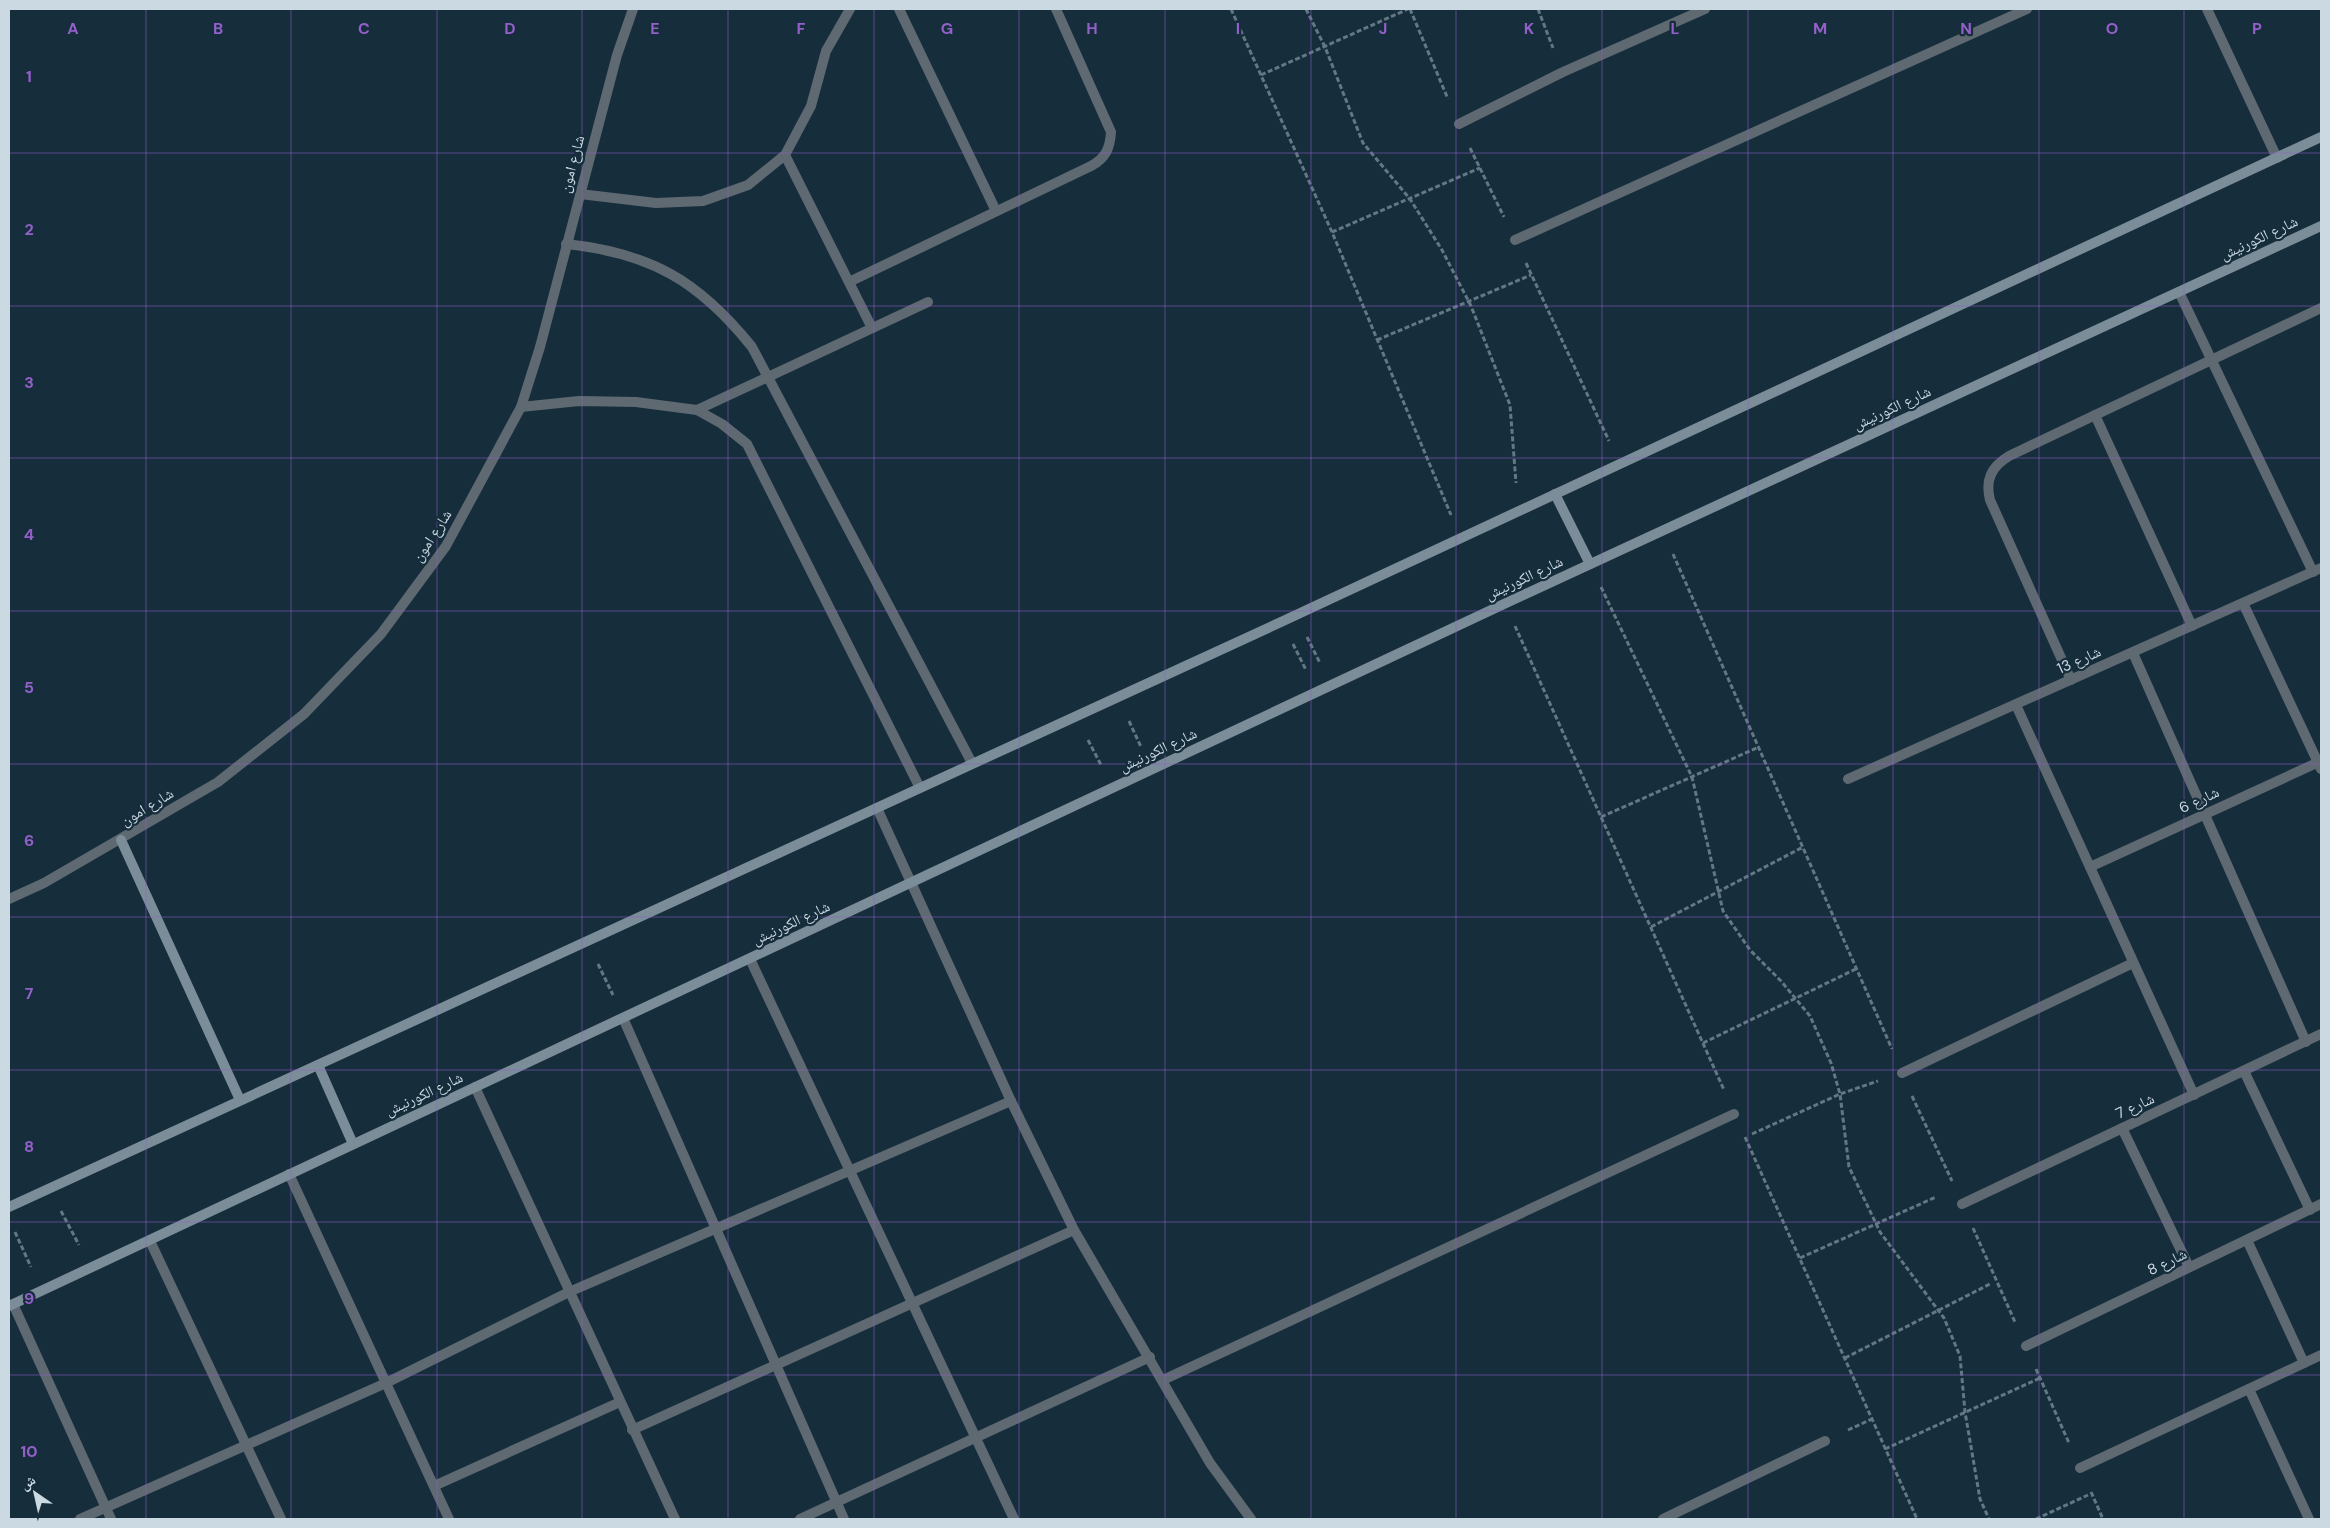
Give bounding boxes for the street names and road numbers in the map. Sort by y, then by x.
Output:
street label: شارع امون [555,133,589,195]
street label: شارع الكورنيش [2217,211,2301,265]
street label: شارع الكورنيش [1850,381,1934,435]
street label: شارع امون [408,506,456,566]
street label: شارع الكورنيش [1482,551,1566,605]
street label: شارع 13 [2054,641,2104,679]
street label: شارع الكورنيش [1116,723,1200,777]
street label: شارع 6 [2176,782,2222,818]
street label: شارع امون [117,783,177,831]
street label: شارع الكورنيش [749,896,833,950]
street label: شارع الكورنيش [382,1067,466,1121]
street label: شارع 7 [2112,1088,2158,1124]
street label: شارع 8 [2144,1244,2190,1280]

